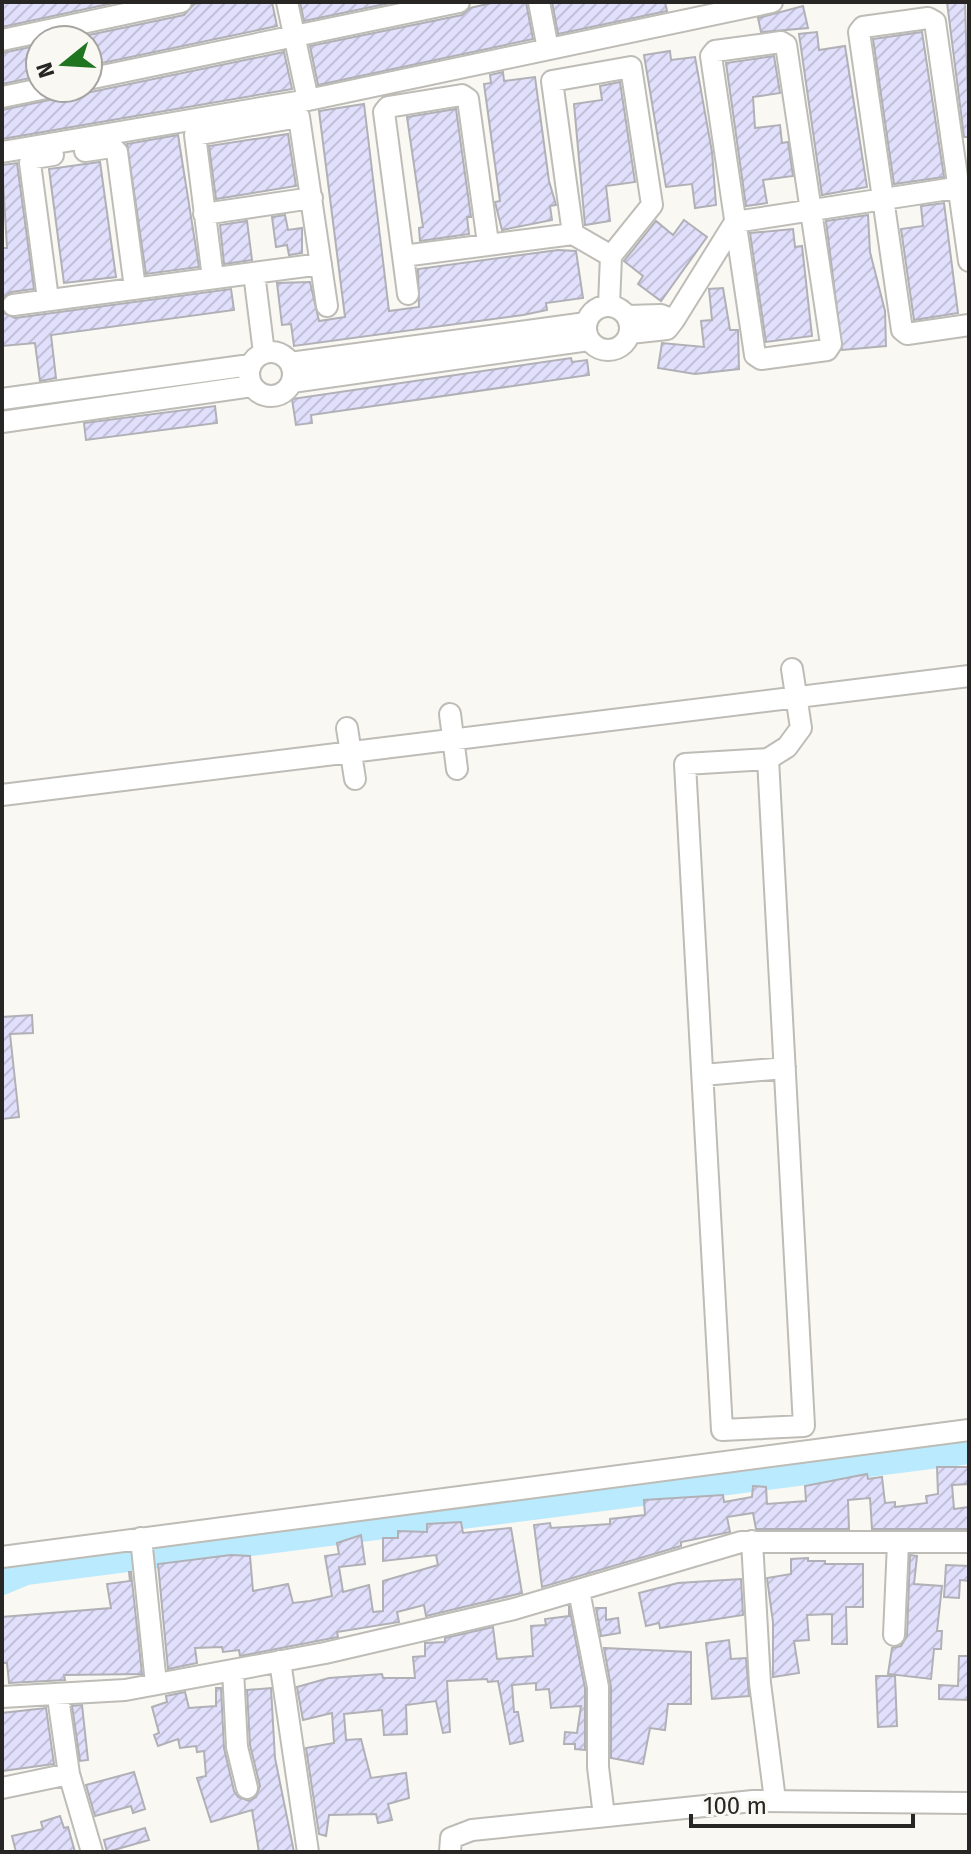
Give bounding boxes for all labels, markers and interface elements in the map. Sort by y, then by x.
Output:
north arrow [24,24,104,104]
text: N [30,59,61,81]
scale bar [691,1778,913,1828]
text: 100 m [703,1792,767,1820]

